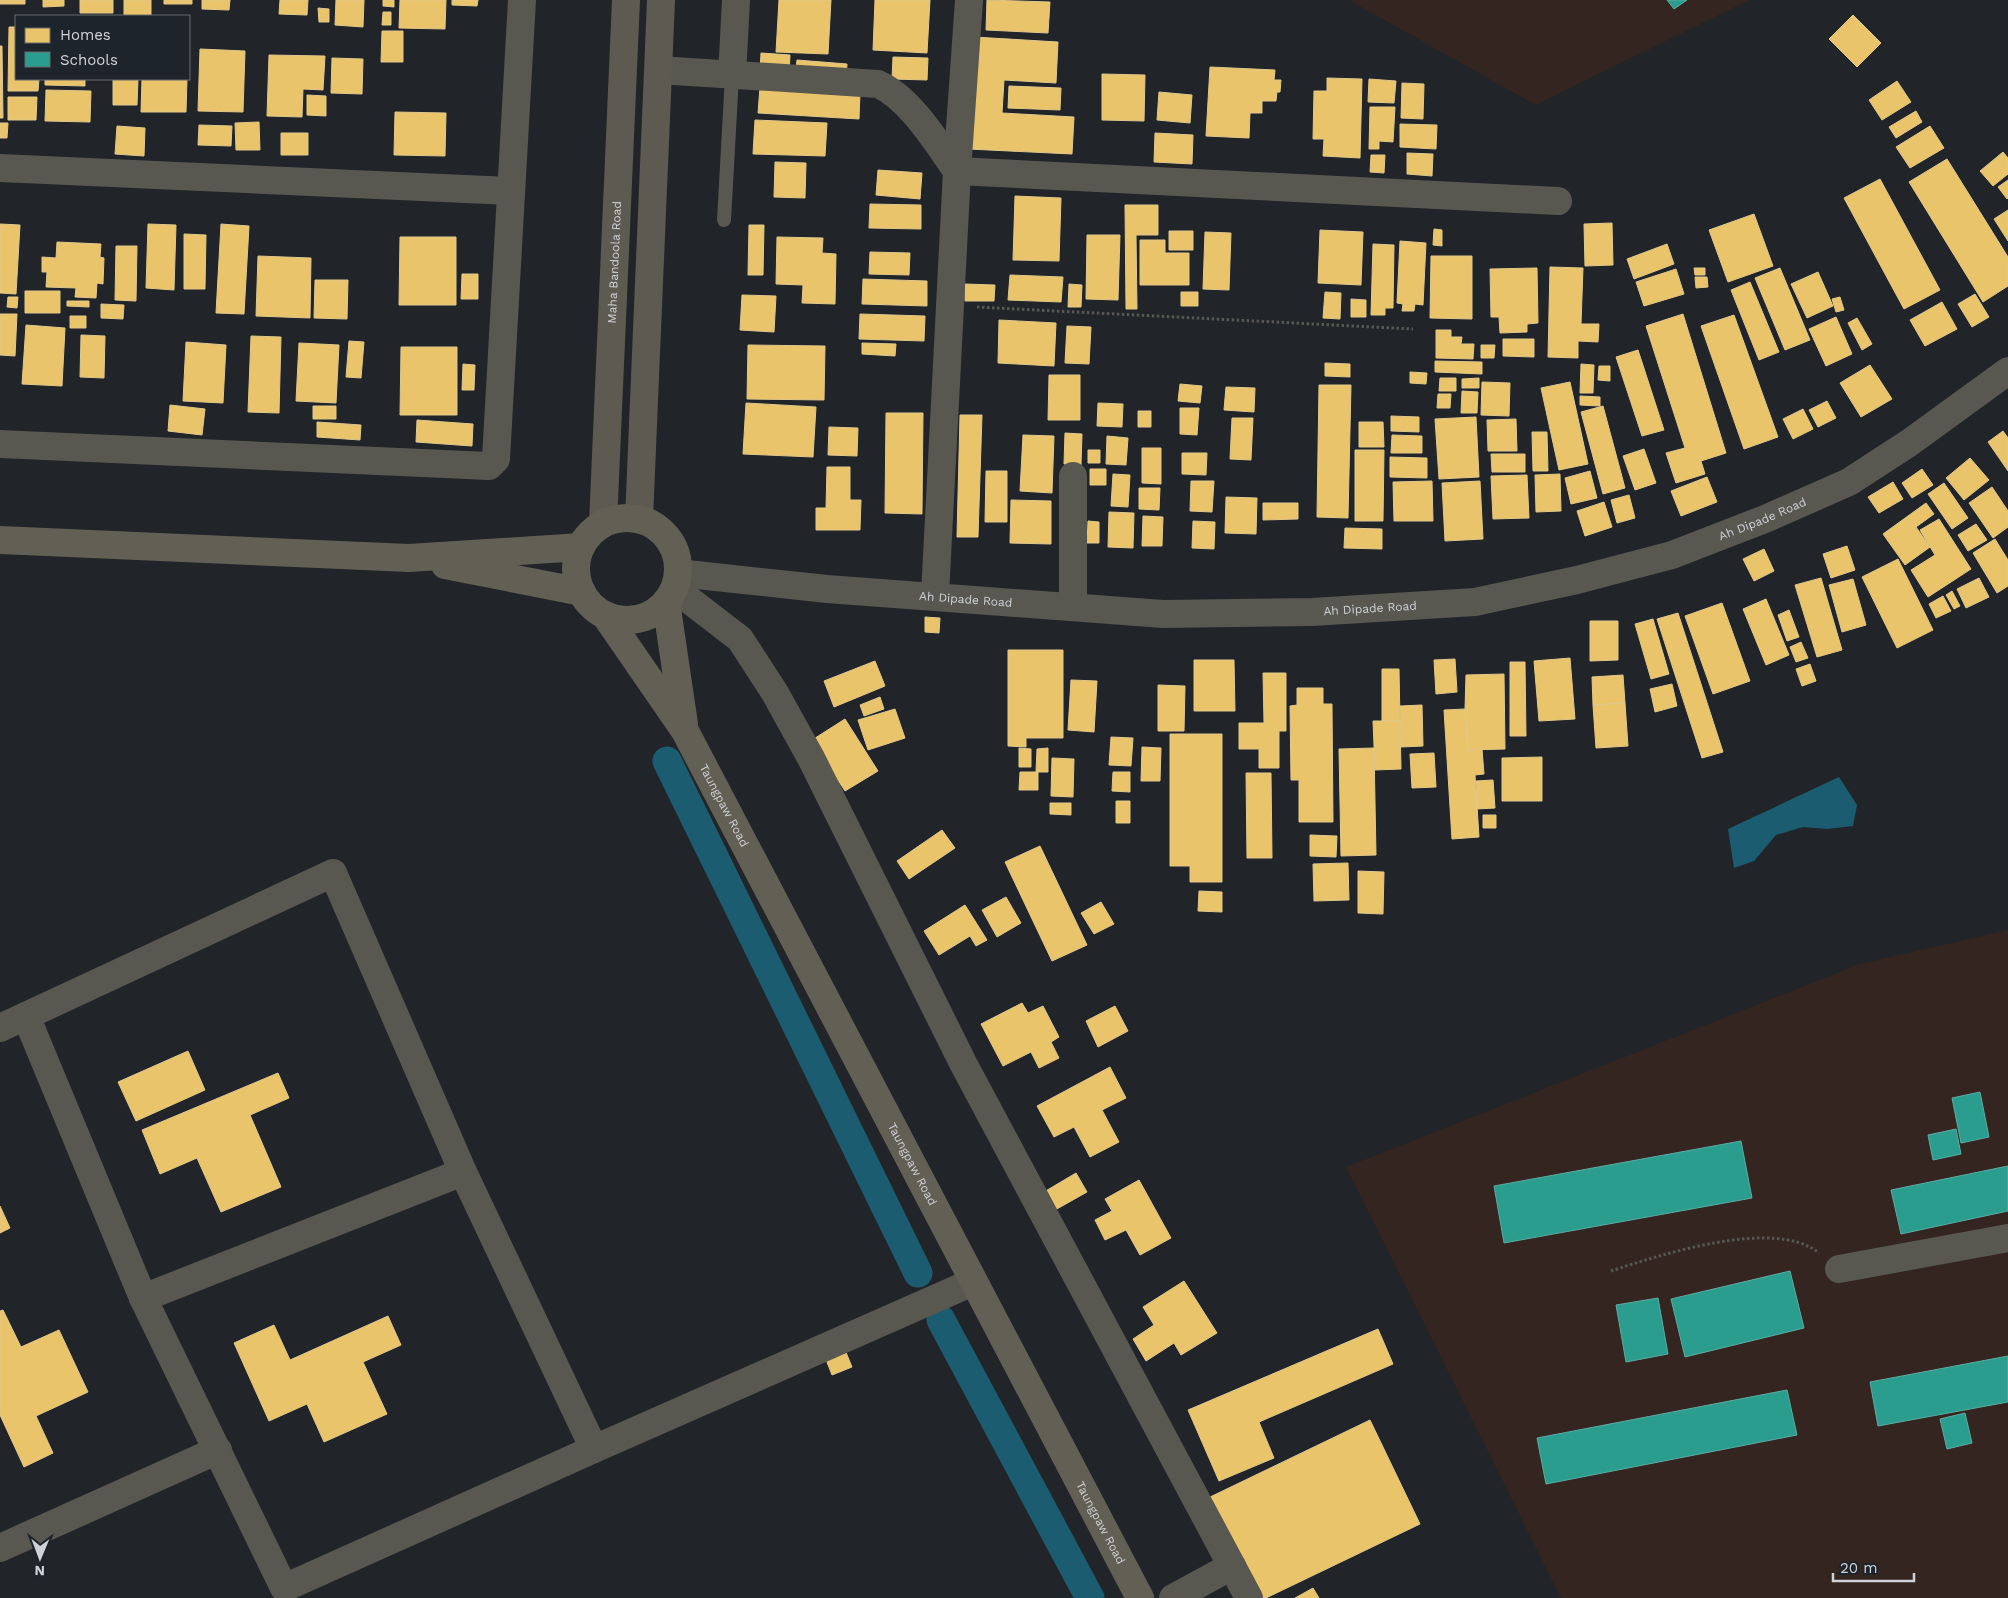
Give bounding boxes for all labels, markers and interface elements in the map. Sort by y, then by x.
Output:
legend [15,15,190,80]
text: Homes [60,26,111,44]
text: Schools [60,51,118,69]
street label: Maha Bandoola Road [605,201,624,324]
street label: Ah Dipade Road [1717,495,1808,543]
street label: Ah Dipade Road [919,589,1013,610]
street label: Ah Dipade Road [1323,599,1417,618]
street label: Taungpaw Road [697,762,752,849]
street label: Taungpaw Road [885,1120,940,1208]
street label: Taungpaw Road [1073,1479,1128,1566]
north arrow [15,1533,65,1583]
scale bar [1833,1550,1914,1582]
text: 20 m [1840,1559,1878,1577]
text: N [34,1563,45,1579]

